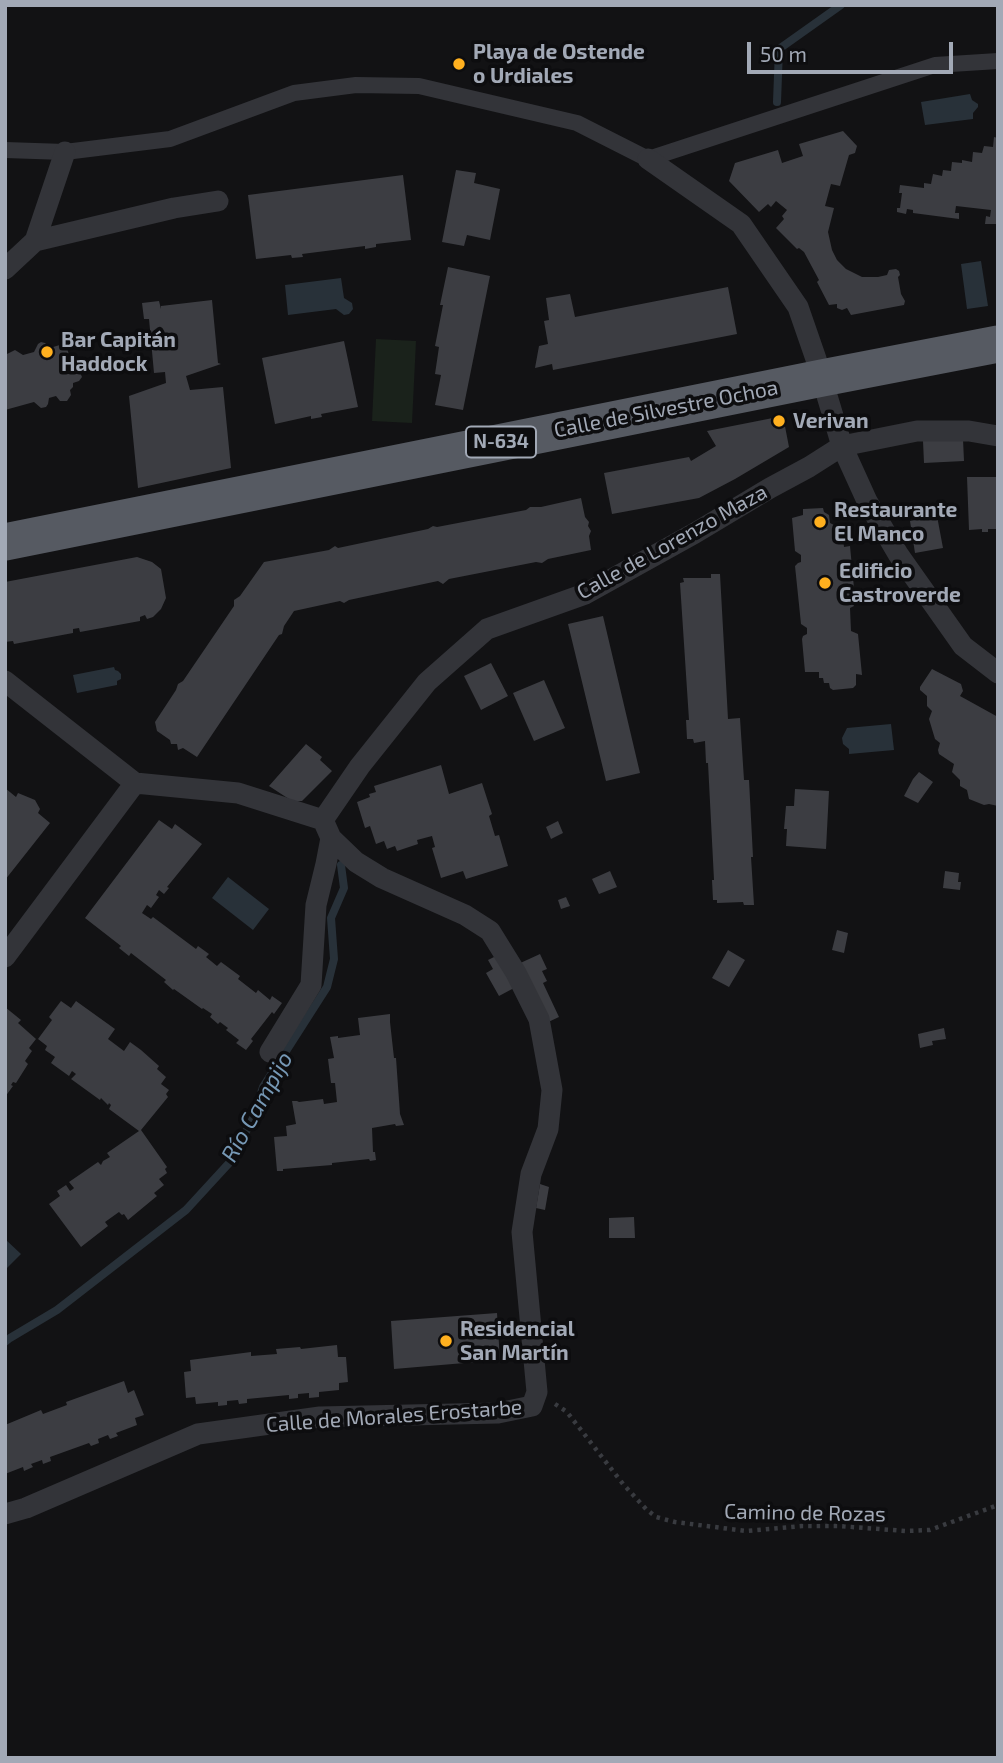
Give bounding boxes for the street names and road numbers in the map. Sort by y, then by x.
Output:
street label: Calle de Silvestre Ochoa [552,375,780,443]
road number: N-634 [466,426,536,458]
street label: Calle de Lorenzo Maza [572,479,772,605]
street label: Calle de Morales Erostarbe [265,1394,523,1438]
street label: Camino de Rozas [724,1499,886,1527]

